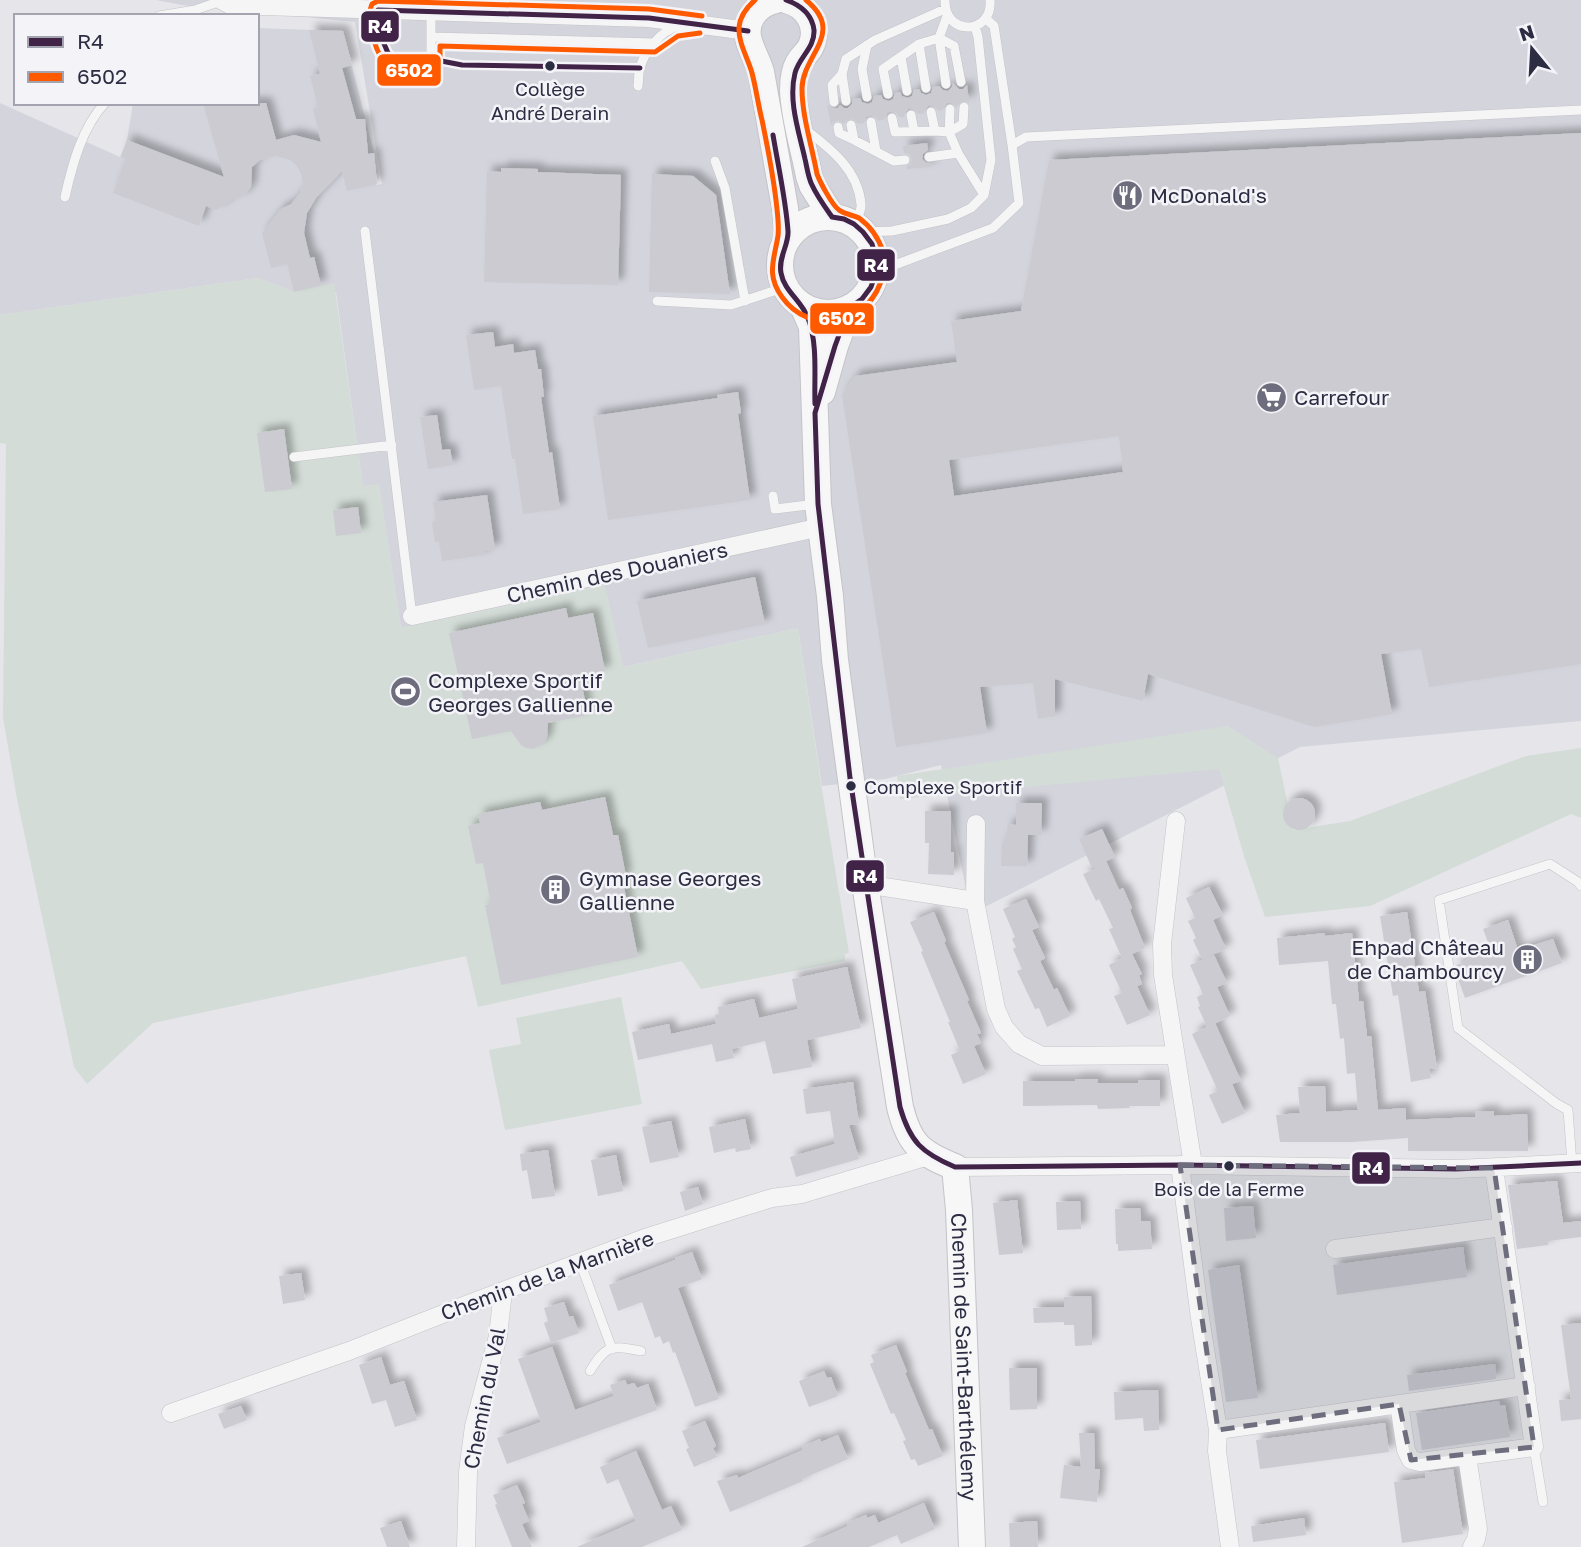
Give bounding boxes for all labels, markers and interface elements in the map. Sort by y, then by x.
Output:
line badge: R4 [360,10,400,43]
legend [14,14,259,105]
text: R4 [367,14,393,37]
north arrow [1497,14,1567,84]
text: N [1516,19,1537,46]
text: R4 [77,28,104,54]
line badge: 6502 [376,53,442,87]
text: 6502 [385,58,433,81]
marker: Collège André Derain [543,59,557,73]
text: 6502 [77,63,127,89]
place label: Collège André Derain [491,77,609,124]
restaurant icon: McDonald's [1110,178,1144,212]
place label: McDonald's [1150,182,1267,208]
line badge: R4 [856,248,896,282]
text: R4 [863,253,889,276]
line badge: 6502 [809,302,875,335]
text: 6502 [818,306,866,329]
supermarket icon: Carrefour [1254,380,1288,414]
place label: Carrefour [1294,384,1389,410]
street label: Chemin des Douaniers [504,536,730,608]
place label: Complexe Sportif Georges Gallienne [428,667,613,717]
sports icon: Complexe Sportif Georges Gallienne [388,675,422,709]
place label: Complexe Sportif [864,775,1022,798]
marker: Complexe Sportif [844,779,858,793]
line badge: R4 [845,859,885,893]
text: R4 [852,864,878,887]
place label: Gymnase Georges Gallienne [579,865,761,915]
building icon: Gymnase Georges Gallienne [539,873,573,907]
place label: Ehpad Château de Chambourcy [1347,934,1504,984]
building icon: Ehpad Château de Chambourcy [1510,942,1544,976]
line badge: R4 [1351,1151,1391,1185]
text: R4 [1358,1156,1384,1179]
marker: Bois de la Ferme [1222,1159,1236,1173]
place label: Bois de la Ferme [1154,1177,1304,1200]
street label: Chemin de Saint-Barthélemy [946,1212,983,1502]
street label: Chemin de la Marnière [437,1224,657,1326]
street label: Chemin du Val [457,1325,511,1471]

